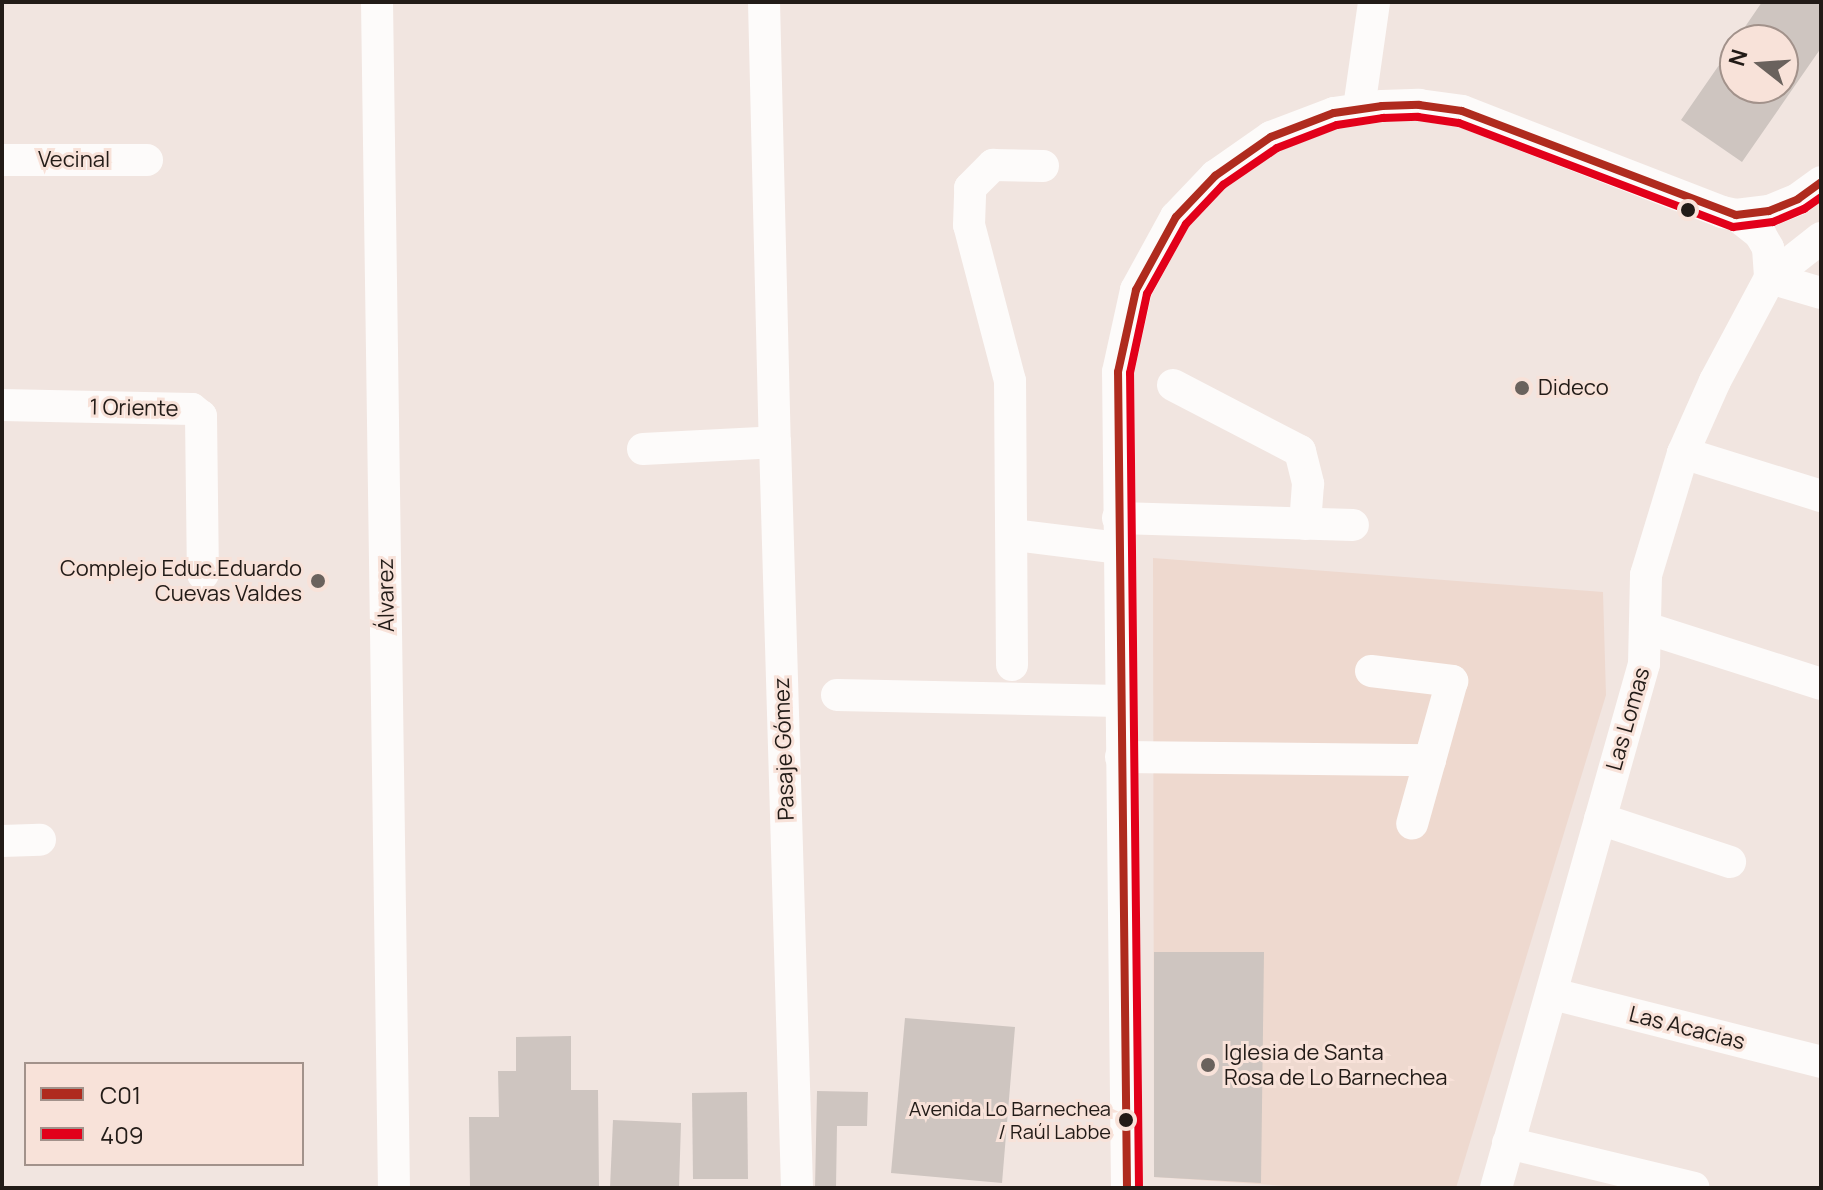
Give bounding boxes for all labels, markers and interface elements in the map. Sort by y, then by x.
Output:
north arrow [1719,24,1799,104]
text: N [1721,46,1755,70]
street label: Vecinal [38,147,110,173]
unlabelled marker [1680,202,1696,218]
place label: Dideco [1538,375,1609,401]
marker: Dideco [1513,379,1531,397]
street label: 1 Oriente [89,394,179,422]
place label: Complejo Educ.Eduardo Cuevas Valdes [60,555,302,606]
street label: Álvarez [372,558,400,632]
marker: Complejo Educ.Eduardo Cuevas Valdes [309,572,327,590]
street label: Las Lomas [1601,664,1655,774]
street label: Pasaje Gómez [768,677,800,821]
street label: Las Acacias [1626,1001,1748,1055]
place label: Iglesia de Santa Rosa de Lo Barnechea [1224,1039,1447,1090]
marker: Iglesia de Santa Rosa de Lo Barnechea [1199,1056,1217,1074]
legend [24,1062,304,1166]
text: C01 [100,1078,141,1111]
place label: Avenida Lo Barnechea / Raúl Labbe [909,1096,1111,1143]
marker: Avenida Lo Barnechea / Raúl Labbe [1118,1112,1134,1128]
text: 409 [100,1118,144,1151]

